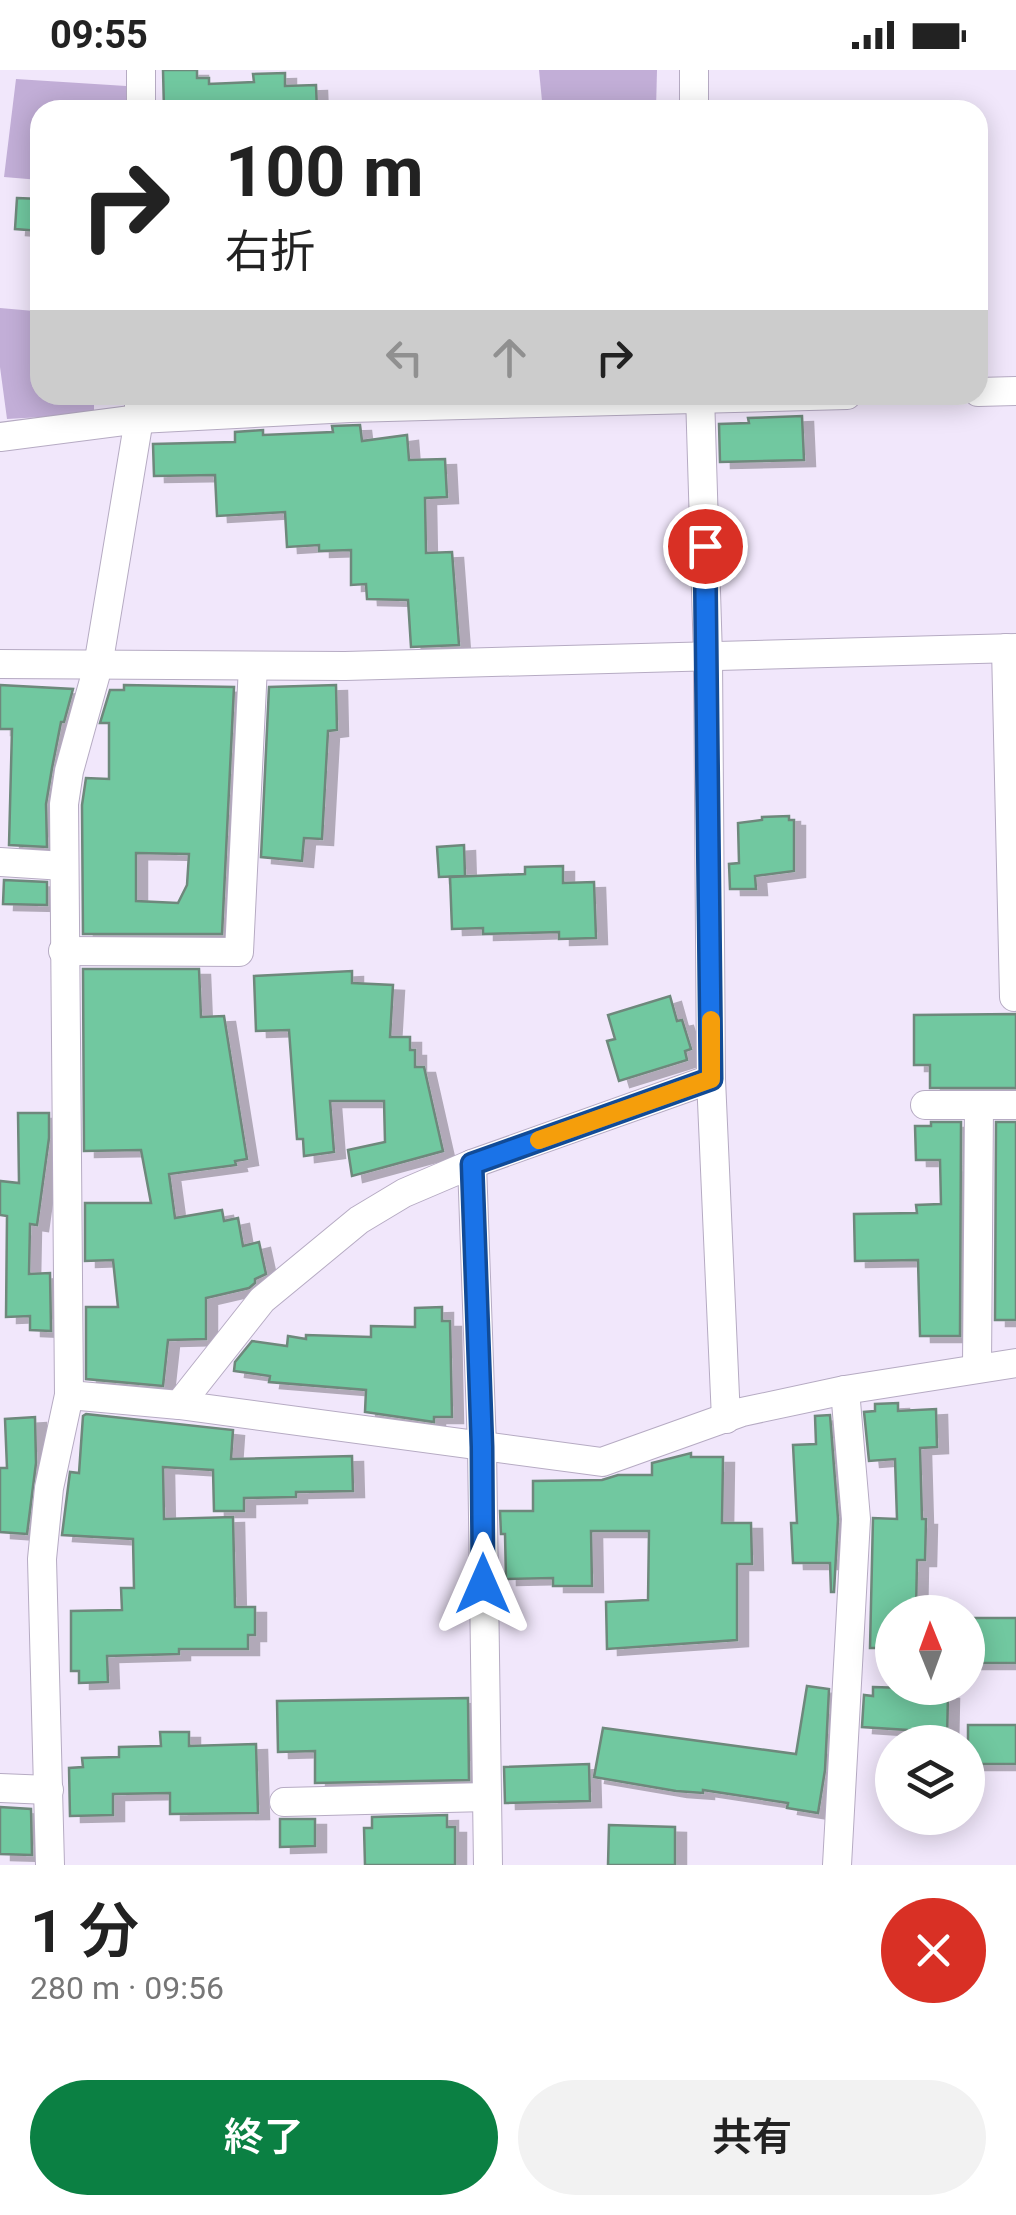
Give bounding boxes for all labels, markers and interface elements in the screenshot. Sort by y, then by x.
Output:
text: 09:55 [50,13,148,57]
text: 100 m [225,131,424,213]
icon: right [60,140,190,270]
text: 右折 [225,225,315,278]
icon: left [377,330,432,385]
icon: ahead [482,330,537,385]
icon: right [587,330,642,385]
pin [663,504,748,589]
icon: arrive [678,519,733,574]
position arrow [431,1532,535,1636]
north arrow [875,1595,985,1705]
map controls [875,1595,985,1835]
button: layers [875,1725,985,1835]
text: 1 分 [30,1896,139,1967]
button: close [881,1898,986,2003]
text: 280 m · 09:56 [30,1969,224,2007]
button: 終了 [30,2080,498,2195]
button: 共有 [518,2080,986,2195]

